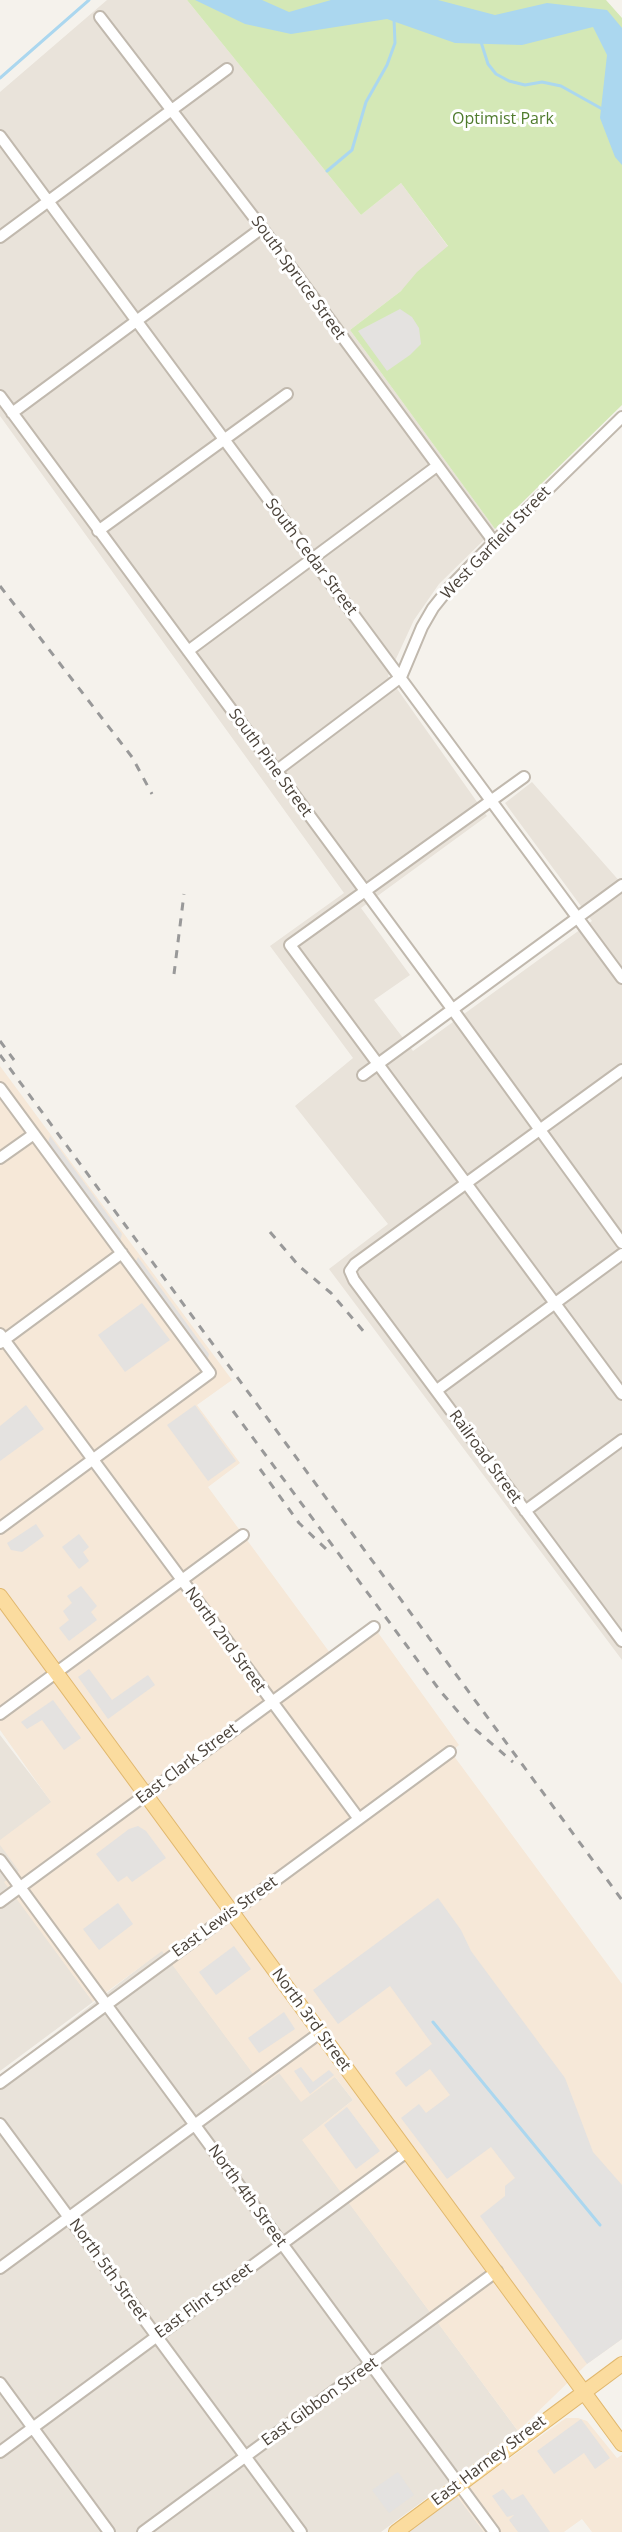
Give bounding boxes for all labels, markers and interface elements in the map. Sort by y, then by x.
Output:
park label: Optimist Park [452,109,554,129]
street label: South Spruce Street [247,212,349,344]
street label: West Garfield Street [437,483,555,603]
street label: South Cedar Street [261,495,361,619]
street label: South Pine Street [224,705,316,821]
street label: Railroad Street [445,1407,525,1507]
street label: North 2nd Street [180,1584,270,1696]
street label: East Clark Street [132,1720,242,1808]
street label: East Lewis Street [169,1872,281,1962]
street label: North 3rd Street [267,1965,355,2075]
street label: North 4th Street [204,2141,290,2251]
street label: North 5th Street [65,2215,151,2325]
street label: East Flint Street [151,2259,257,2343]
street label: East Gibbon Street [258,2353,382,2451]
street label: East Harney Street [428,2412,550,2510]

